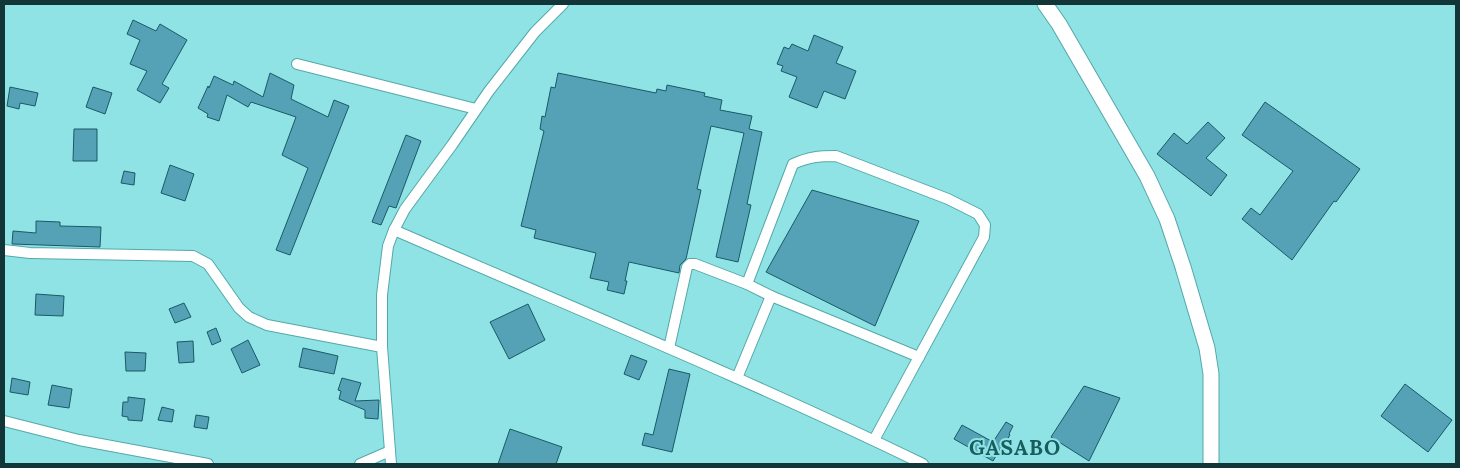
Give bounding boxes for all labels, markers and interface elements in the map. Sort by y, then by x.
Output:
district label: GASABO [969,434,1061,461]

